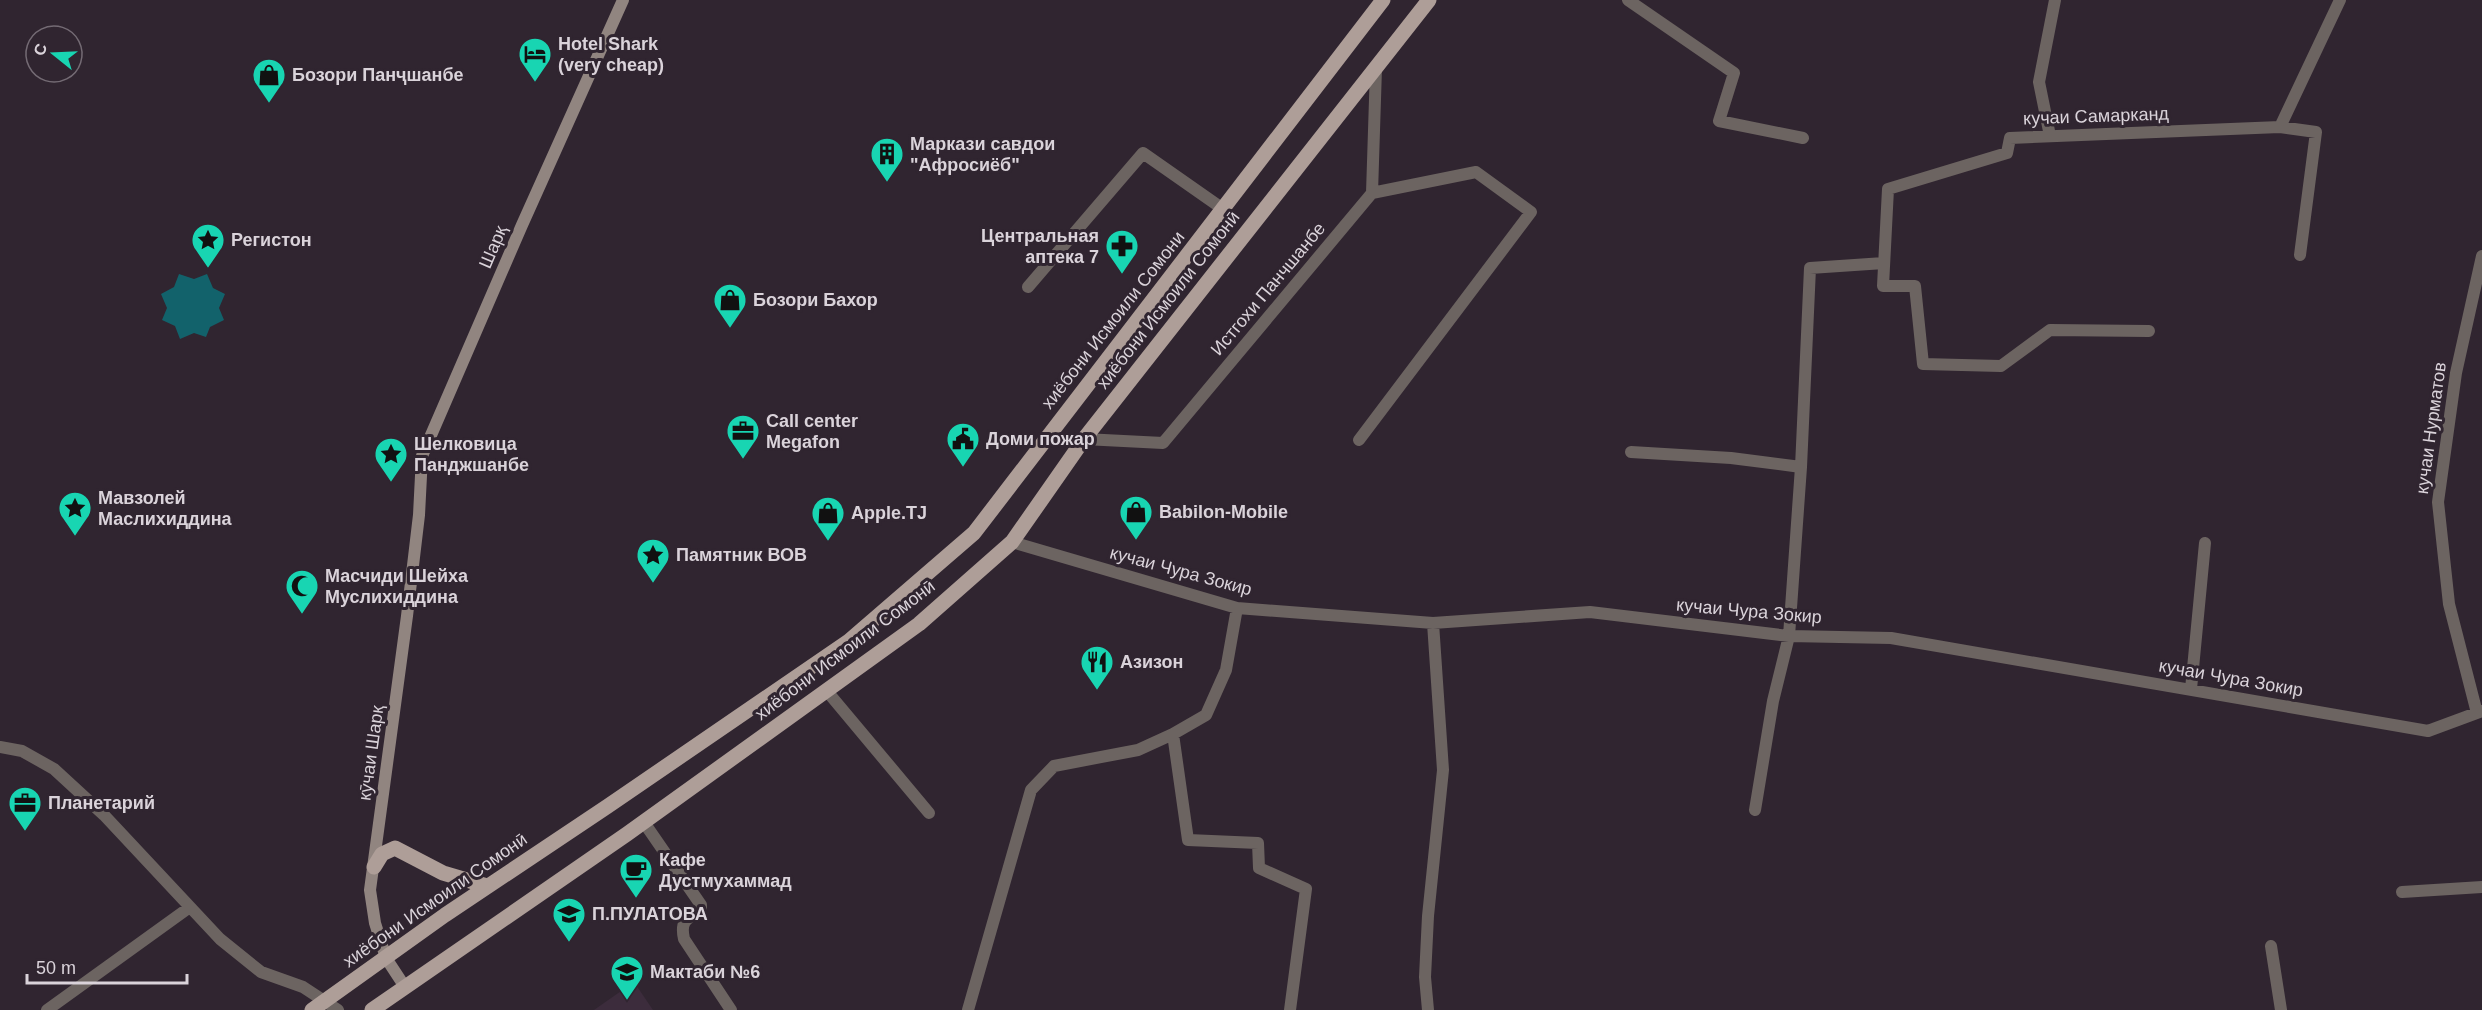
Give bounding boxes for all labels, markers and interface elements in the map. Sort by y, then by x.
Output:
north arrow [24,24,84,84]
place label: Hotel Shark (very cheap) [558,34,664,75]
hotel icon: Hotel Shark (very cheap) [517,36,553,83]
text: С [30,41,50,58]
shop icon: Бозори Панҷшанбе [251,57,287,104]
place label: Бозори Панҷшанбе [292,65,464,85]
street label: кучаи Самарканд [2023,103,2170,129]
place label: Маркази савдои "Афросиёб" [910,134,1055,175]
building icon: Маркази савдои "Афросиёб" [869,136,905,183]
street label: хиёбони Исмоили Сомонӣ [1092,207,1244,393]
street label: Истгохи Панчшанбе [1207,219,1329,359]
place icon: Регистон [190,222,226,269]
street label: Шарқ [475,223,511,271]
place label: Центральная аптека 7 [981,226,1099,267]
street label: хиёбони Исмоили Сомони [1037,227,1189,413]
pharmacy icon: Центральная аптека 7 [1104,228,1140,275]
place label: Регистон [231,230,312,250]
shop icon: Бозори Бахор [712,282,748,329]
place label: Бозори Бахор [753,290,878,310]
street label: кучаи Нурматов [2412,361,2450,495]
place label: Call center Megafon [766,411,858,452]
office icon: Call center Megafon [725,413,761,460]
public building icon: Доми пожар [945,421,981,468]
place label: Доми пожар [986,429,1095,449]
place label: Шелковица Панджшанбе [414,434,529,475]
place icon: Шелковица Панджшанбе [373,436,409,483]
place label: Мавзолей Маслихиддина [98,488,233,529]
place icon: Мавзолей Маслихиддина [57,490,93,537]
shop icon: Babilon-Mobile [1118,494,1154,541]
shop icon: Apple.TJ [810,495,846,542]
place label: Babilon-Mobile [1159,502,1288,522]
place label: Apple.TJ [851,503,927,523]
place icon: Памятник ВОВ [635,537,671,584]
street label: кучаи Чура Зокир [1108,542,1254,600]
place label: Памятник ВОВ [676,545,807,565]
place label: Масчиди Шейха Муслихиддина [325,566,469,607]
mosque icon: Масчиди Шейха Муслихиддина [284,568,320,615]
street label: хиёбони Исмоили Сомонӣ [751,576,939,724]
street label: кучаи Чура Зокир [1675,595,1823,627]
restaurant icon: Азизон [1079,644,1115,691]
place label: Азизон [1120,652,1183,672]
street label: кучаи Чура Зокир [2157,655,2305,701]
street label: кӯчаи Шарқ [354,704,388,802]
office icon: Планетарий [7,785,43,832]
place label: Планетарий [48,793,155,813]
street label: хиёбони Исмоили Сомонӣ [339,829,531,971]
place label: Кафе Дустмухаммад [659,850,792,891]
cafe icon: Кафе Дустмухаммад [618,852,654,899]
school or university icon: П.ПУЛАТОВА [551,896,587,943]
place label: П.ПУЛАТОВА [592,904,708,924]
scale bar [27,947,188,985]
school or university icon: Мактаби №6 [609,954,645,1001]
text: 50 m [36,958,76,978]
place label: Мактаби №6 [650,962,760,982]

